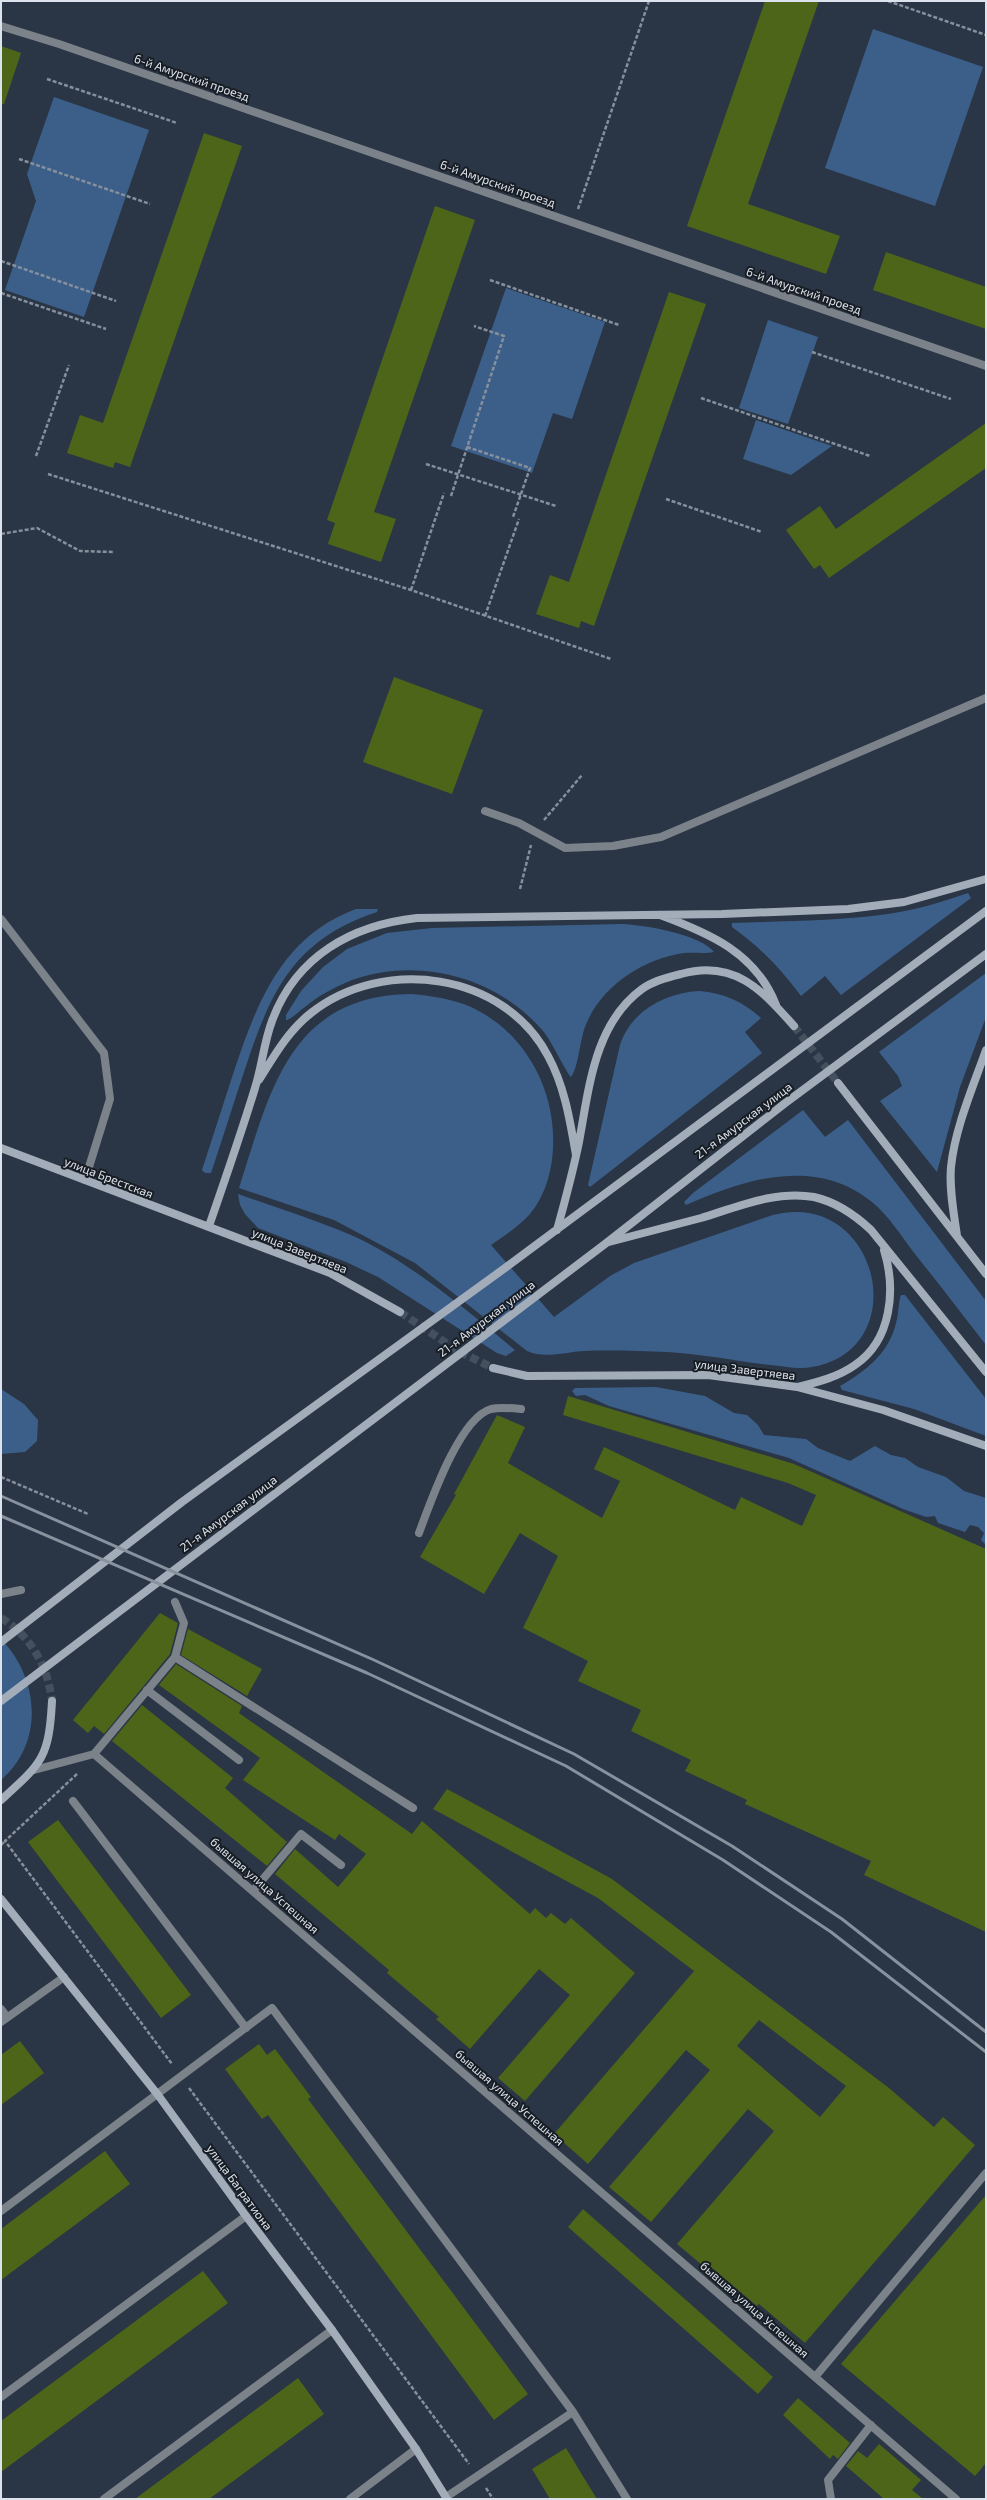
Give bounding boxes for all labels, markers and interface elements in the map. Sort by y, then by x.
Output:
street label: 6-й Амурский проезд [132,51,252,104]
street label: 6-й Амурский проезд [438,157,558,210]
street label: 6-й Амурский проезд [744,264,864,317]
street label: 21-я Амурская улица [692,1079,795,1162]
street label: улица Брестская [62,1154,155,1201]
street label: улица Завертяева [250,1224,350,1276]
street label: 21-я Амурская улица [435,1277,538,1360]
street label: улица Завертяева [694,1356,796,1383]
street label: 21-я Амурская улица [177,1472,280,1555]
street label: бывшая улица Успешная [207,1834,322,1937]
street label: бывшая улица Успешная [452,2046,567,2149]
street label: улица Багратиона [203,2141,276,2233]
street label: бывшая улица Успешная [697,2258,812,2361]

